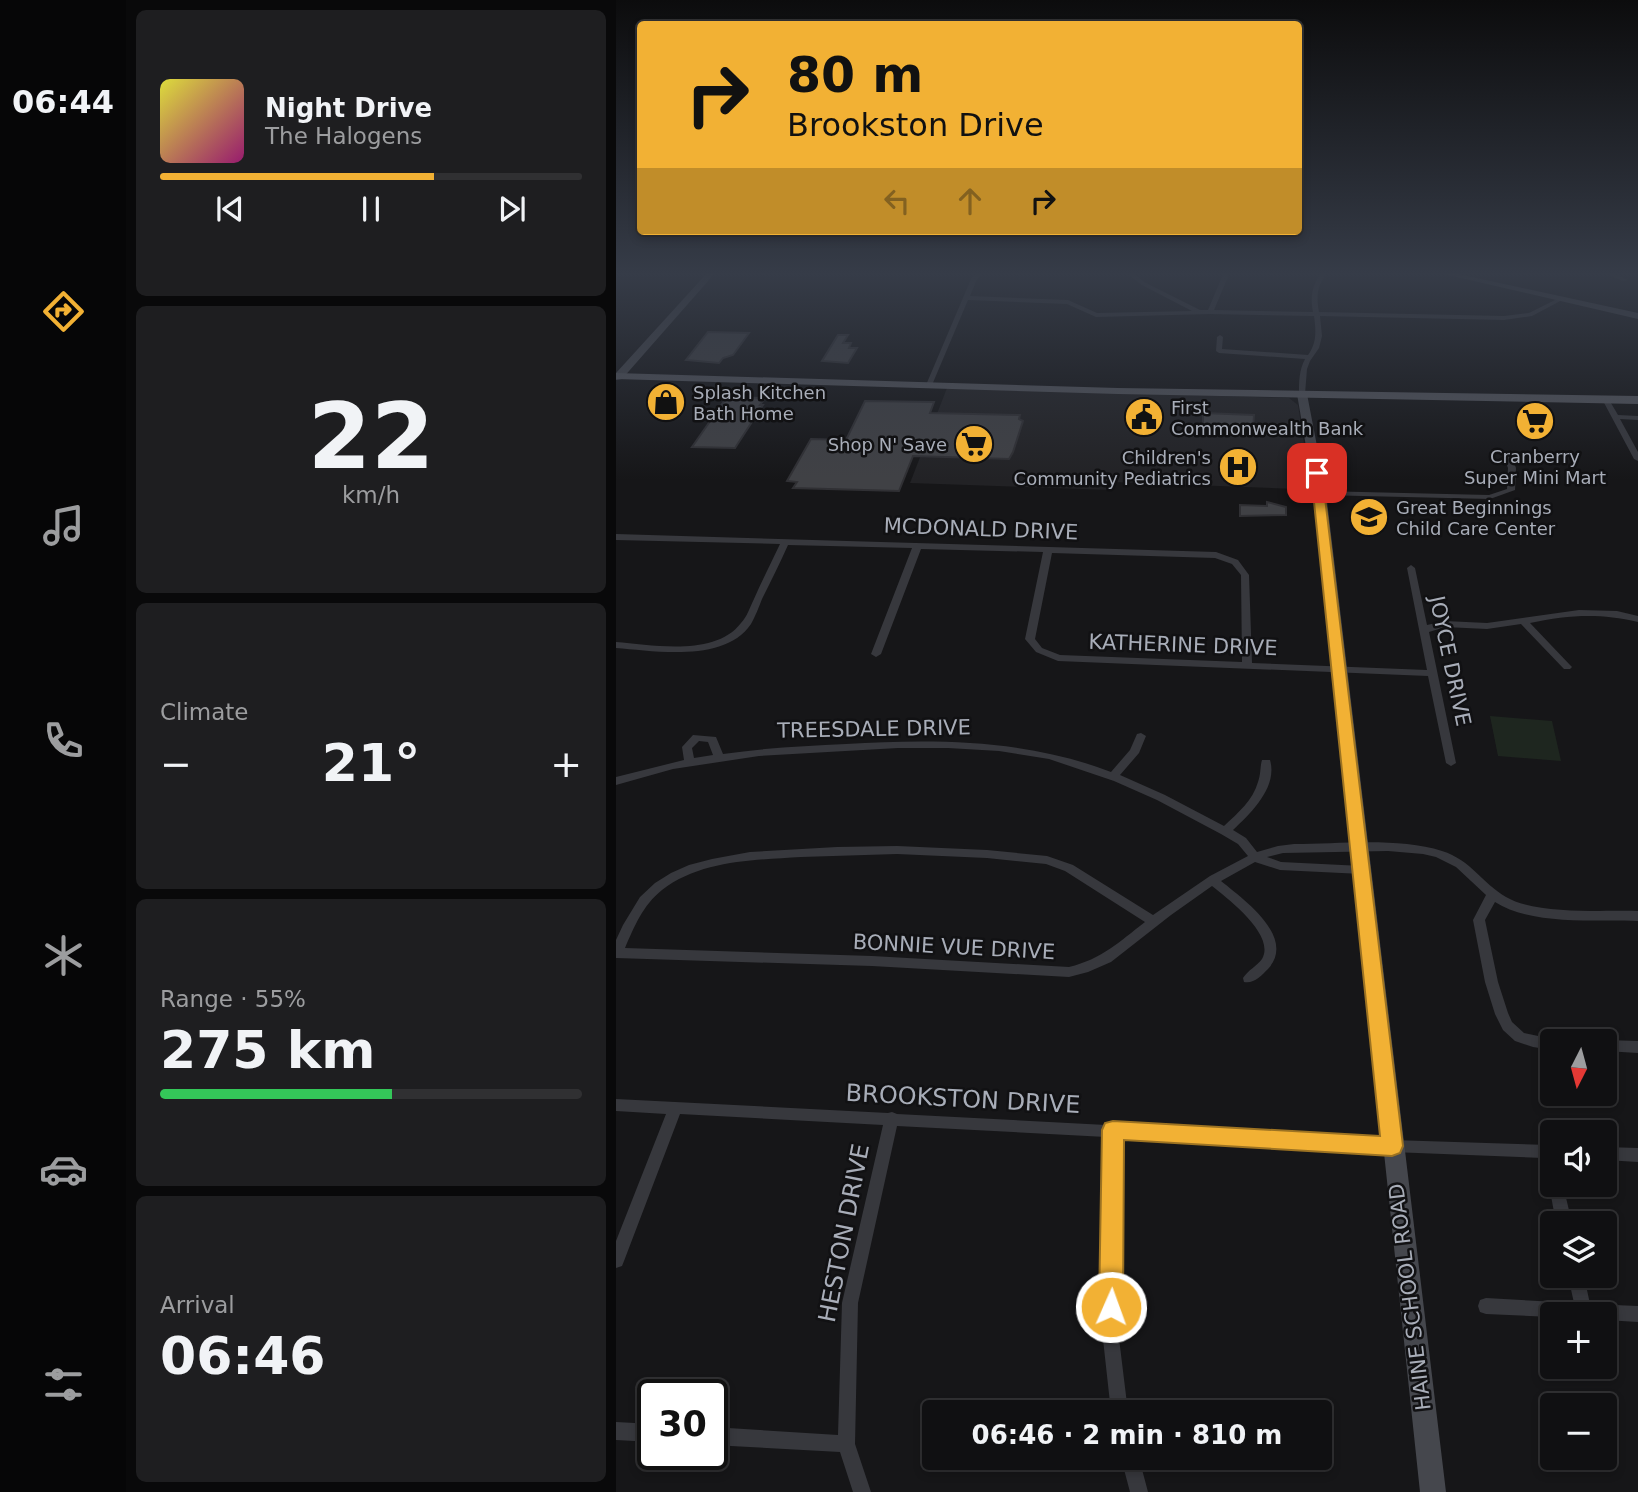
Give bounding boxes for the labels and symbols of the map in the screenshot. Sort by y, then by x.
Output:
shop icon: Splash Kitchen Bath Home [645,381,687,423]
place label: Splash Kitchen Bath Home [693,382,826,424]
public building icon: First Commonwealth Bank [1123,396,1165,438]
place label: First Commonwealth Bank [1171,397,1364,439]
supermarket icon: Cranberry Super Mini Mart [1514,400,1556,442]
supermarket icon: Shop N' Save [953,423,995,465]
place label: Shop N' Save [828,434,947,455]
pin [1287,443,1347,503]
hospital icon: Children's Community Pediatrics [1217,446,1259,488]
place label: Cranberry Super Mini Mart [1464,446,1606,488]
place label: Children's Community Pediatrics [1014,447,1211,489]
school or university icon: Great Beginnings Child Care Center [1348,496,1390,538]
place label: Great Beginnings Child Care Center [1396,497,1556,539]
street label: MCDONALD DRIVE [883,514,1079,544]
street label: JOYCE DRIVE [1424,592,1476,728]
street label: KATHERINE DRIVE [1088,630,1278,660]
street label: TREESDALE DRIVE [776,715,971,743]
street label: BONNIE VUE DRIVE [852,930,1056,964]
north arrow [1540,1029,1617,1106]
street label: BROOKSTON DRIVE [845,1079,1081,1119]
street label: HESTON DRIVE [813,1141,875,1325]
street label: HAINE SCHOOL ROAD [1384,1182,1436,1412]
position arrow [1074,1270,1148,1344]
speed limit sign: 30 [637,1379,728,1470]

